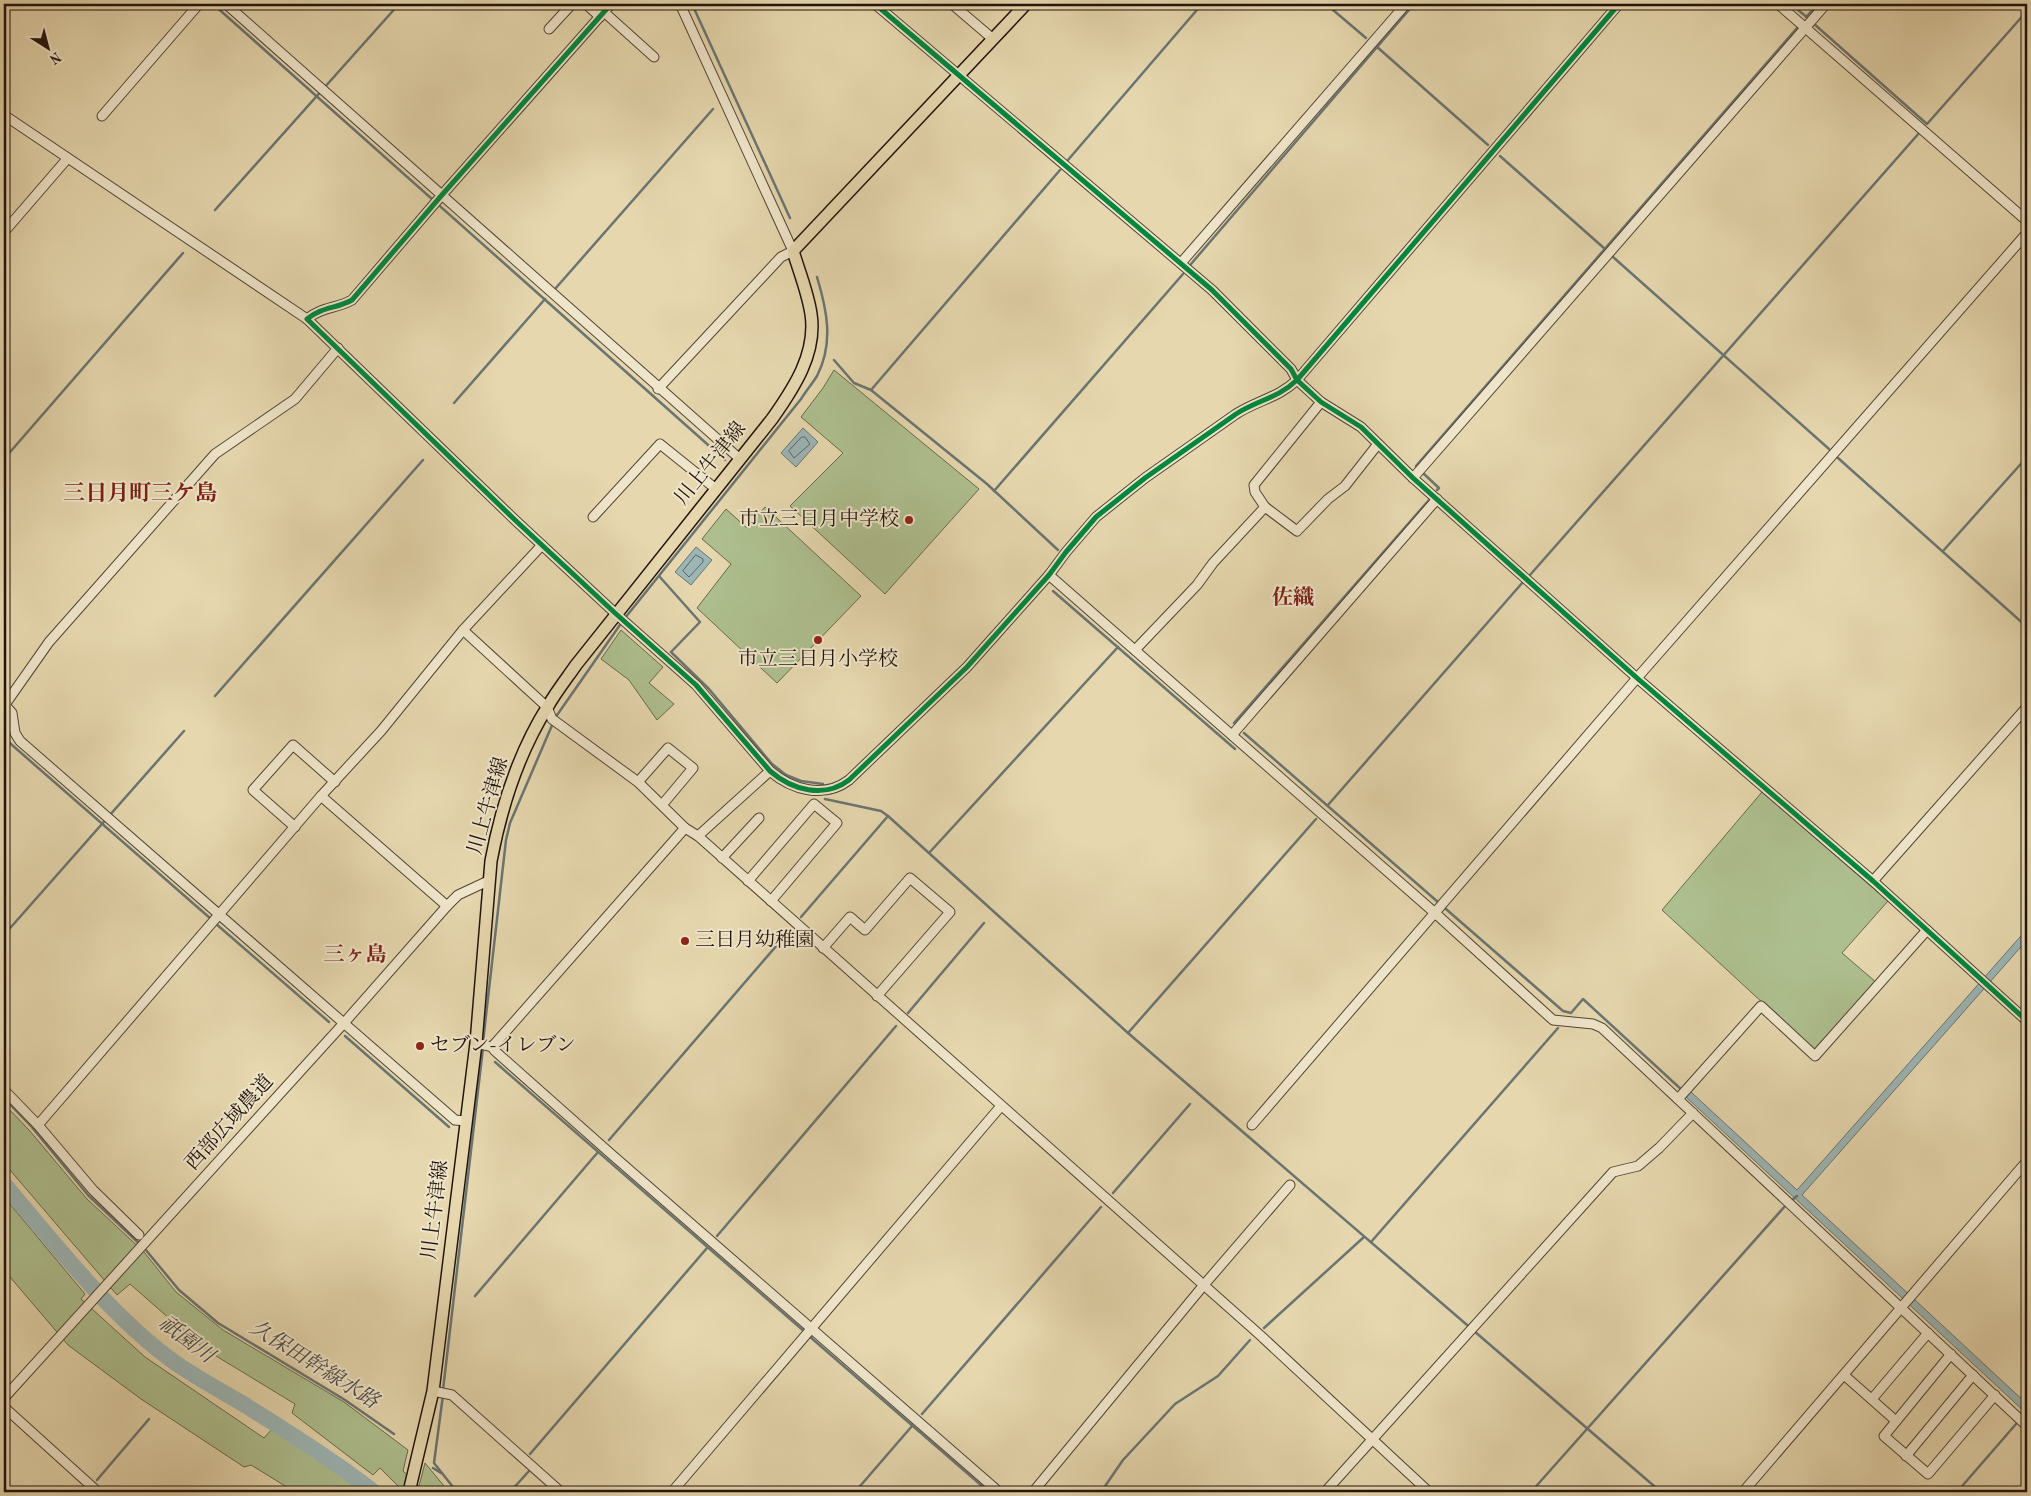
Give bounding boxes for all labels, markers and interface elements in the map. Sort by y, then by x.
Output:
north arrow [22,22,72,72]
text: N [46,49,63,67]
street label: 川上牛津線 [670,418,750,509]
district label: 三日月町三ケ島 [63,481,217,505]
place label: 市立三日月中学校 [739,508,899,530]
marker: 市立三日月中学校 [903,514,915,526]
district label: 佐織 [1272,586,1314,609]
marker: 市立三日月小学校 [812,634,824,646]
place label: 市立三日月小学校 [738,648,898,670]
street label: 川上牛津線 [464,755,512,857]
place label: 三日月幼稚園 [695,929,815,951]
marker: 三日月幼稚園 [679,935,691,947]
district label: 三ヶ島 [324,943,387,966]
place label: セブン-イレブン [430,1034,576,1056]
marker: セブン-イレブン [414,1040,426,1052]
street label: 西部広域農道 [181,1070,278,1174]
street label: 川上牛津線 [418,1159,452,1261]
water label: 祇園川 [155,1311,220,1369]
water label: 久保田幹線水路 [246,1315,385,1414]

